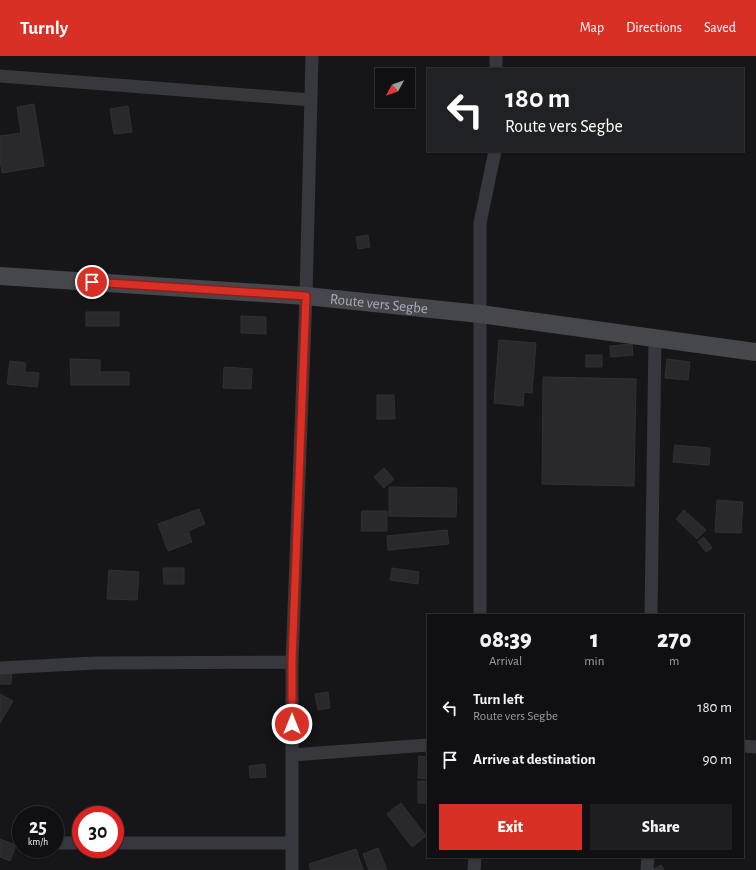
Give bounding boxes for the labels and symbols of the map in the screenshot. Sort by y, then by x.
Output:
north arrow [375,68,415,108]
pin [75,265,109,299]
street label: Route vers Segbe [329,292,429,317]
position arrow [271,703,313,745]
speed limit sign: 30 [72,806,124,858]

